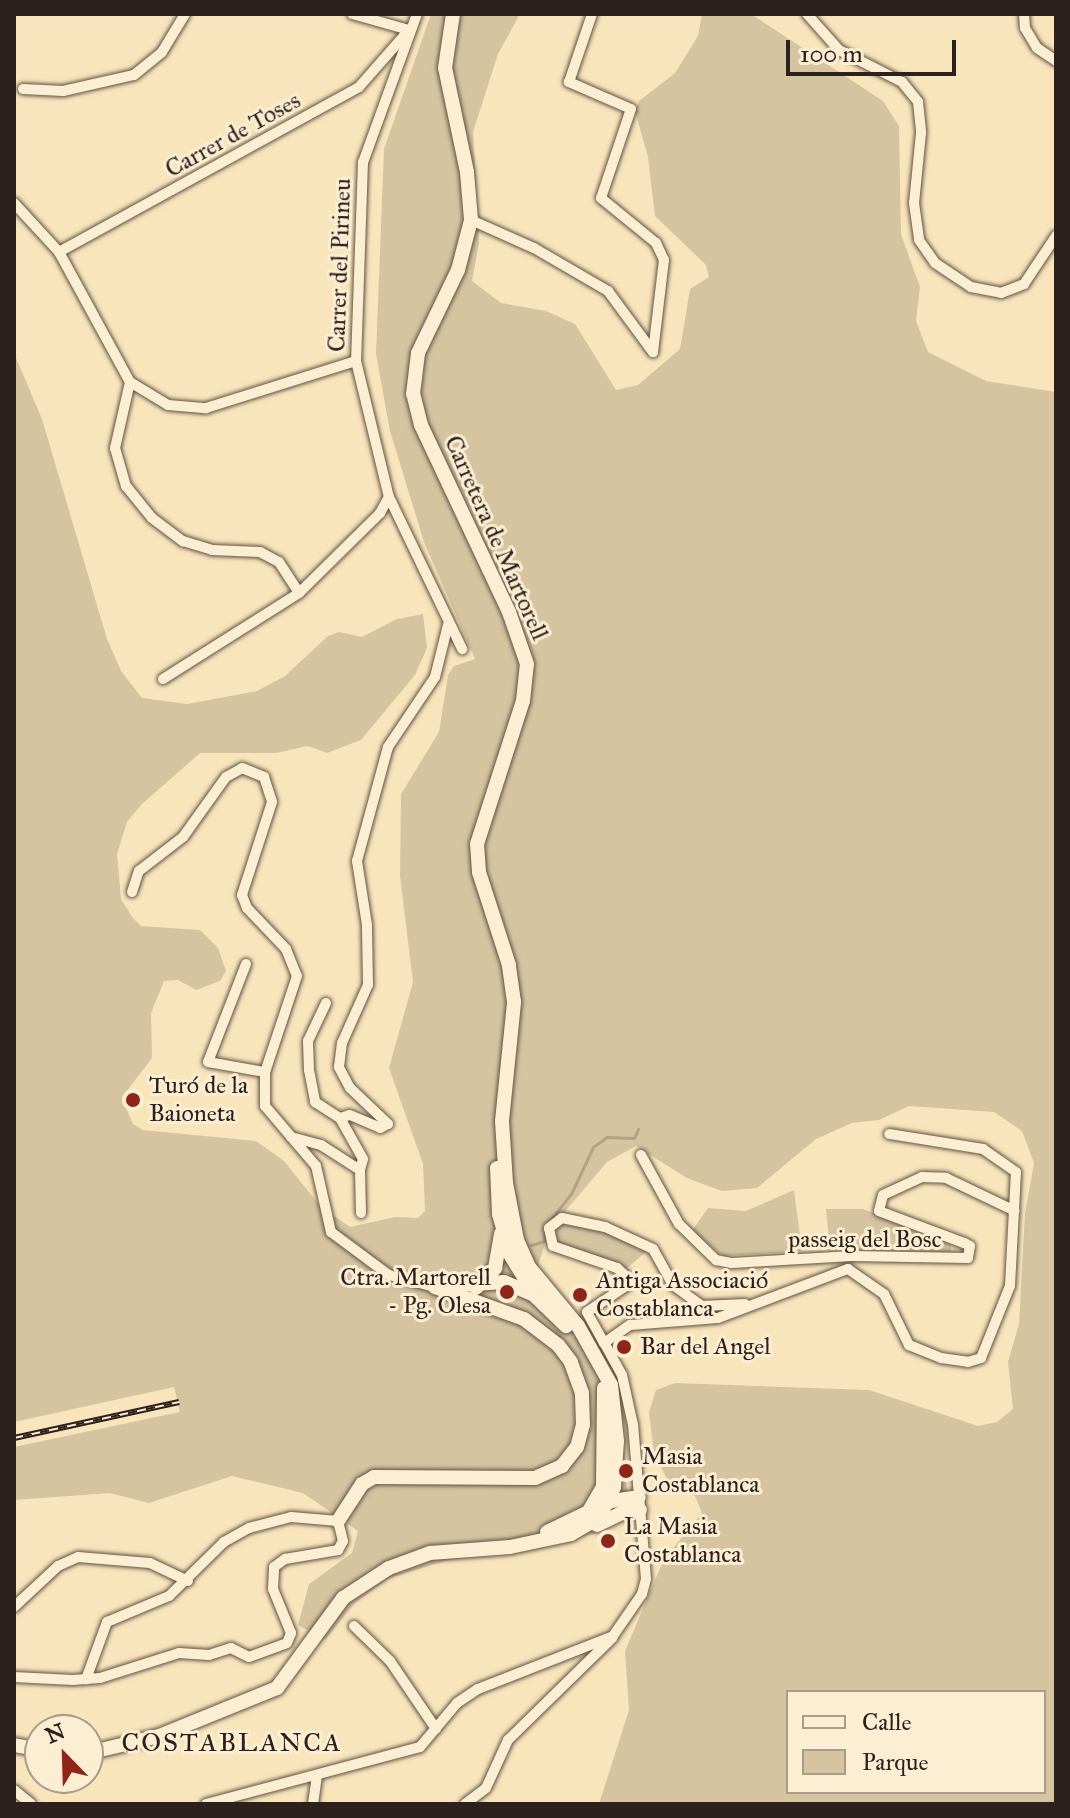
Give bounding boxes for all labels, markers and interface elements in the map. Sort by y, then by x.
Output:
scale bar [790,24,960,74]
text: 100 m [800,39,863,69]
street label: Carrer de Toses [160,86,306,184]
street label: Carrer del Pirineu [323,178,357,352]
street label: Carretera de Martorell [438,431,554,645]
place label: Turó de la Baioneta [149,1072,248,1128]
marker: Turó de la Baioneta [124,1091,142,1109]
street label: passeig del Bosc [788,1226,942,1254]
place label: Ctra. Martorell - Pg. Olesa [340,1264,491,1320]
place label: Antiga Associació Costablanca [596,1267,768,1323]
marker: Ctra. Martorell - Pg. Olesa [498,1283,516,1301]
marker: Antiga Associació Costablanca [571,1286,589,1304]
place label: Bar del Angel [640,1333,771,1361]
marker: Bar del Angel [615,1338,633,1356]
place label: Masia Costablanca [642,1443,759,1499]
marker: Masia Costablanca [617,1462,635,1480]
place label: La Masia Costablanca [624,1513,741,1569]
marker: La Masia Costablanca [599,1532,617,1550]
legend [786,1690,1046,1794]
text: Calle [862,1707,911,1737]
north arrow [24,1714,104,1794]
text: N [41,1717,69,1749]
district label: COSTABLANCA [122,1727,342,1759]
text: Parque [862,1747,929,1777]

